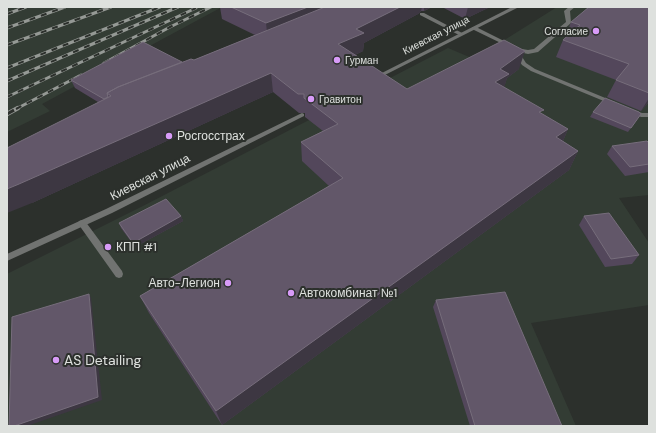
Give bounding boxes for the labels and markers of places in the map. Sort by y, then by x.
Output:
place label: Согласие [544,25,588,38]
marker: Согласие [591,26,601,36]
place label: Гурман [345,54,378,67]
marker: Гурман [332,55,342,65]
place label: Гравитон [319,93,361,106]
marker: Гравитон [306,94,316,104]
place label: Росгосстрах [177,128,245,144]
marker: Росгосстрах [164,131,174,141]
place label: КПП #1 [116,239,157,255]
marker: КПП #1 [103,242,113,252]
place label: Авто-Легион [148,275,220,291]
marker: Авто-Легион [223,278,233,288]
place label: Автокомбинат №1 [299,285,397,301]
marker: Автокомбинат №1 [286,288,296,298]
place label: AS Detailing [64,351,141,369]
marker: AS Detailing [51,355,61,365]

